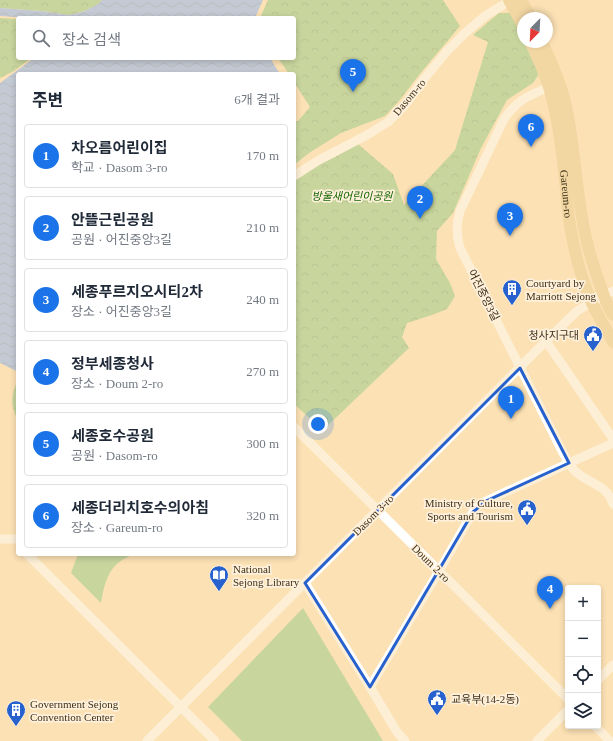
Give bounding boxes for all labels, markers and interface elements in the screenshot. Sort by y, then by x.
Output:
north arrow [517,12,553,48]
search box [16,16,296,60]
icon: search [30,27,52,49]
text: 장소 검색 [62,32,121,48]
pin: 5 [340,59,366,92]
street label: Dasom-ro [390,76,428,118]
text: 주변 [32,91,63,110]
text: 6개 결과 [234,92,280,107]
pin: 6 [518,114,544,147]
text: 차오름어린이집 [71,140,168,156]
text: 1 [43,148,49,163]
text: 170 m [246,148,279,163]
text: 학교 · Dasom 3-ro [71,160,168,175]
street label: Gareum-ro [558,169,575,219]
pin: 2 [407,186,433,219]
park label: 방울새어린이공원 [312,190,393,202]
pin: 3 [497,203,523,236]
text: 안뜰근린공원 [71,212,154,228]
text: 2 [43,220,49,235]
text: 210 m [246,220,279,235]
text: 공원 · 어진중앙3길 [71,232,172,247]
street label: 어진중앙3길 [466,267,502,323]
place label: Courtyard by Marriott Sejong [526,277,596,302]
building icon: Courtyard by Marriott Sejong [501,278,523,306]
text: 세종푸르지오시티2차 [71,284,203,300]
text: 3 [43,292,49,307]
text: 240 m [246,292,279,307]
text: 장소 · 어진중앙3길 [71,304,172,319]
public building icon: 청사지구대 [582,324,604,352]
place label: 청사지구대 [528,329,579,341]
text: 정부세종청사 [71,356,154,372]
text: 4 [43,364,49,379]
text: 270 m [246,364,279,379]
text: 장소 · Doum 2-ro [71,376,163,391]
pin: 1 [498,386,524,419]
your location [308,414,328,434]
text: 세종호수공원 [71,428,154,444]
text: 5 [43,436,49,451]
text: 300 m [246,436,279,451]
text: 공원 · Dasom-ro [71,448,158,463]
street label: Dasom 3-ro [350,492,396,538]
place label: Ministry of Culture, Sports and Tourism [425,497,513,522]
public building icon: Ministry of Culture, Sports and Tourism [516,498,538,526]
text: 세종더리치호수의아침 [71,500,209,516]
text: 6 [43,508,49,523]
text: 320 m [246,508,279,523]
text: 장소 · Gareum-ro [71,520,163,535]
street label: Doum 2-ro [410,542,453,585]
place label: National Sejong Library [233,563,300,588]
library icon: National Sejong Library [208,564,230,592]
pin: 4 [537,576,563,609]
map controls [565,585,601,729]
button: + [565,585,601,621]
button: − [565,621,601,657]
button: locate [565,657,601,693]
public building icon: 교육부(14-2동) [426,688,448,716]
place label: 교육부(14-2동) [451,693,519,706]
button: layers [565,693,601,729]
place label: Government Sejong Convention Center [30,698,119,723]
building icon: Government Sejong Convention Center [5,699,27,727]

